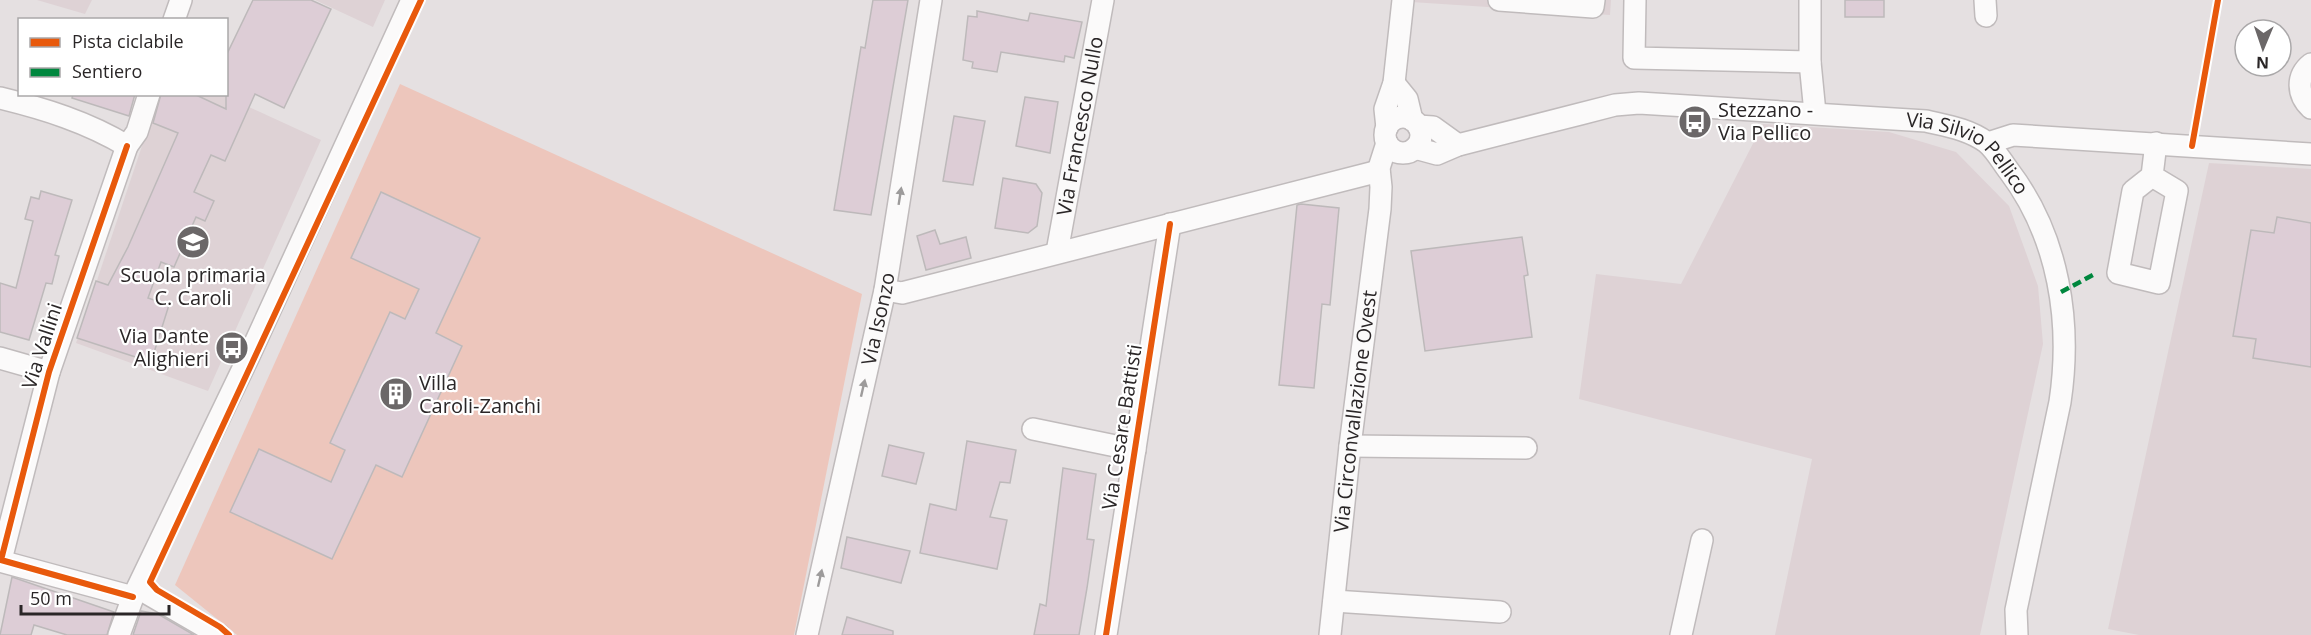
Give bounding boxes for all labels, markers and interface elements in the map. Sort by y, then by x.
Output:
legend [18,18,228,96]
north arrow [2233,18,2293,78]
text: Pista ciclabile [72,29,184,53]
street label: Via Francesco Nullo [1050,34,1109,218]
text: N [2256,52,2269,74]
text: Sentiero [72,59,142,83]
place label: Stezzano - Via Pellico [1718,96,1813,146]
bus stop icon: Stezzano - Via Pellico [1677,104,1713,140]
street label: Via Silvio Pellico [1906,106,2035,199]
one-way arrow [895,187,904,206]
school or university icon: Scuola primaria C. Caroli [175,224,211,260]
place label: Scuola primaria C. Caroli [120,261,266,311]
street label: Via Isonzo [854,271,901,368]
street label: Via Circonvallazione Ovest [1327,288,1383,534]
street label: Via Vallini [15,299,68,392]
place label: Via Dante Alighieri [119,322,209,372]
bus stop icon: Via Dante Alighieri [214,330,250,366]
street label: Via Cesare Battisti [1095,342,1148,512]
place label: Villa Caroli-Zanchi [419,369,541,419]
building icon: Villa Caroli-Zanchi [378,376,414,412]
one-way arrow [858,378,868,397]
one-way arrow [816,569,826,587]
scale bar [21,578,170,616]
text: 50 m [30,586,72,610]

